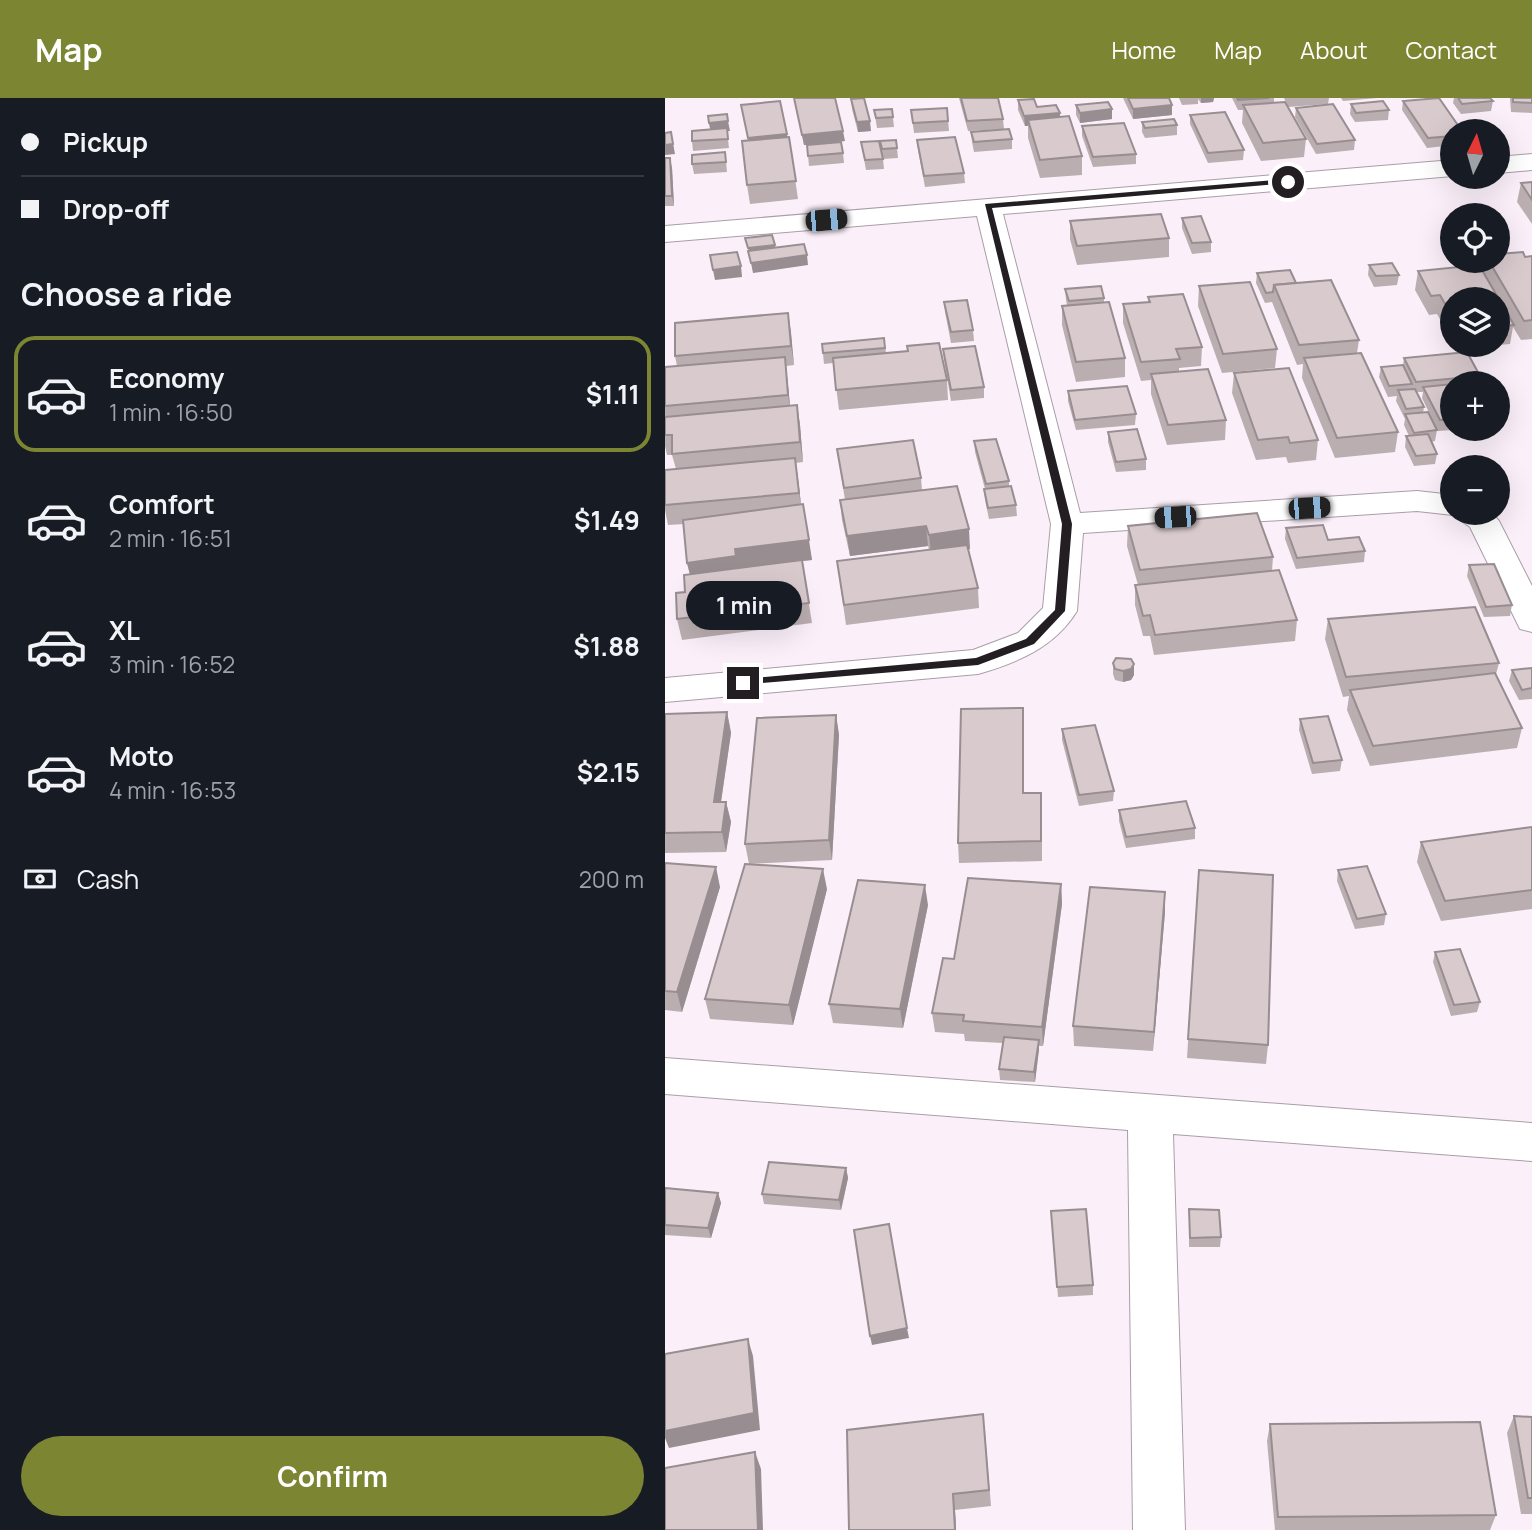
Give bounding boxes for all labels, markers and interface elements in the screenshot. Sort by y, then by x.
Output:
text: Map [35,27,103,72]
text: Home [1111,33,1176,66]
text: Map [1214,33,1262,66]
text: About [1300,33,1368,66]
text: Contact [1406,33,1497,66]
north arrow [1440,119,1510,189]
map controls [1440,119,1510,525]
text: Pickup [63,124,148,160]
route start [1272,166,1304,198]
text: Drop-off [63,191,169,227]
button: locate [1440,203,1510,273]
car [805,208,848,232]
text: Choose a ride [21,272,232,316]
button: layers [1440,287,1510,357]
text: Economy [109,360,224,396]
icon: car [25,363,88,426]
button: + [1440,371,1510,441]
text: $1.11 [586,376,640,412]
text: 1 min · 16:50 [109,396,233,428]
button: − [1440,455,1510,525]
text: Comfort [109,486,215,522]
icon: car [25,489,88,552]
car [1288,496,1331,520]
text: $1.49 [574,502,640,538]
car [1154,505,1197,529]
text: 2 min · 16:51 [109,522,232,554]
callout: 1 min [685,582,801,630]
text: 1 min [716,589,772,621]
text: XL [109,612,140,648]
icon: car [25,615,88,678]
text: $1.88 [574,628,640,664]
text: 3 min · 16:52 [109,648,235,680]
route end [727,667,759,699]
text: Moto [109,738,174,774]
icon: car [25,741,88,804]
text: $2.15 [577,754,640,790]
text: 4 min · 16:53 [109,774,236,806]
icon: cash [21,860,59,898]
text: Cash [77,861,139,897]
text: 200 m [579,863,644,895]
button: Confirm [21,1436,644,1516]

